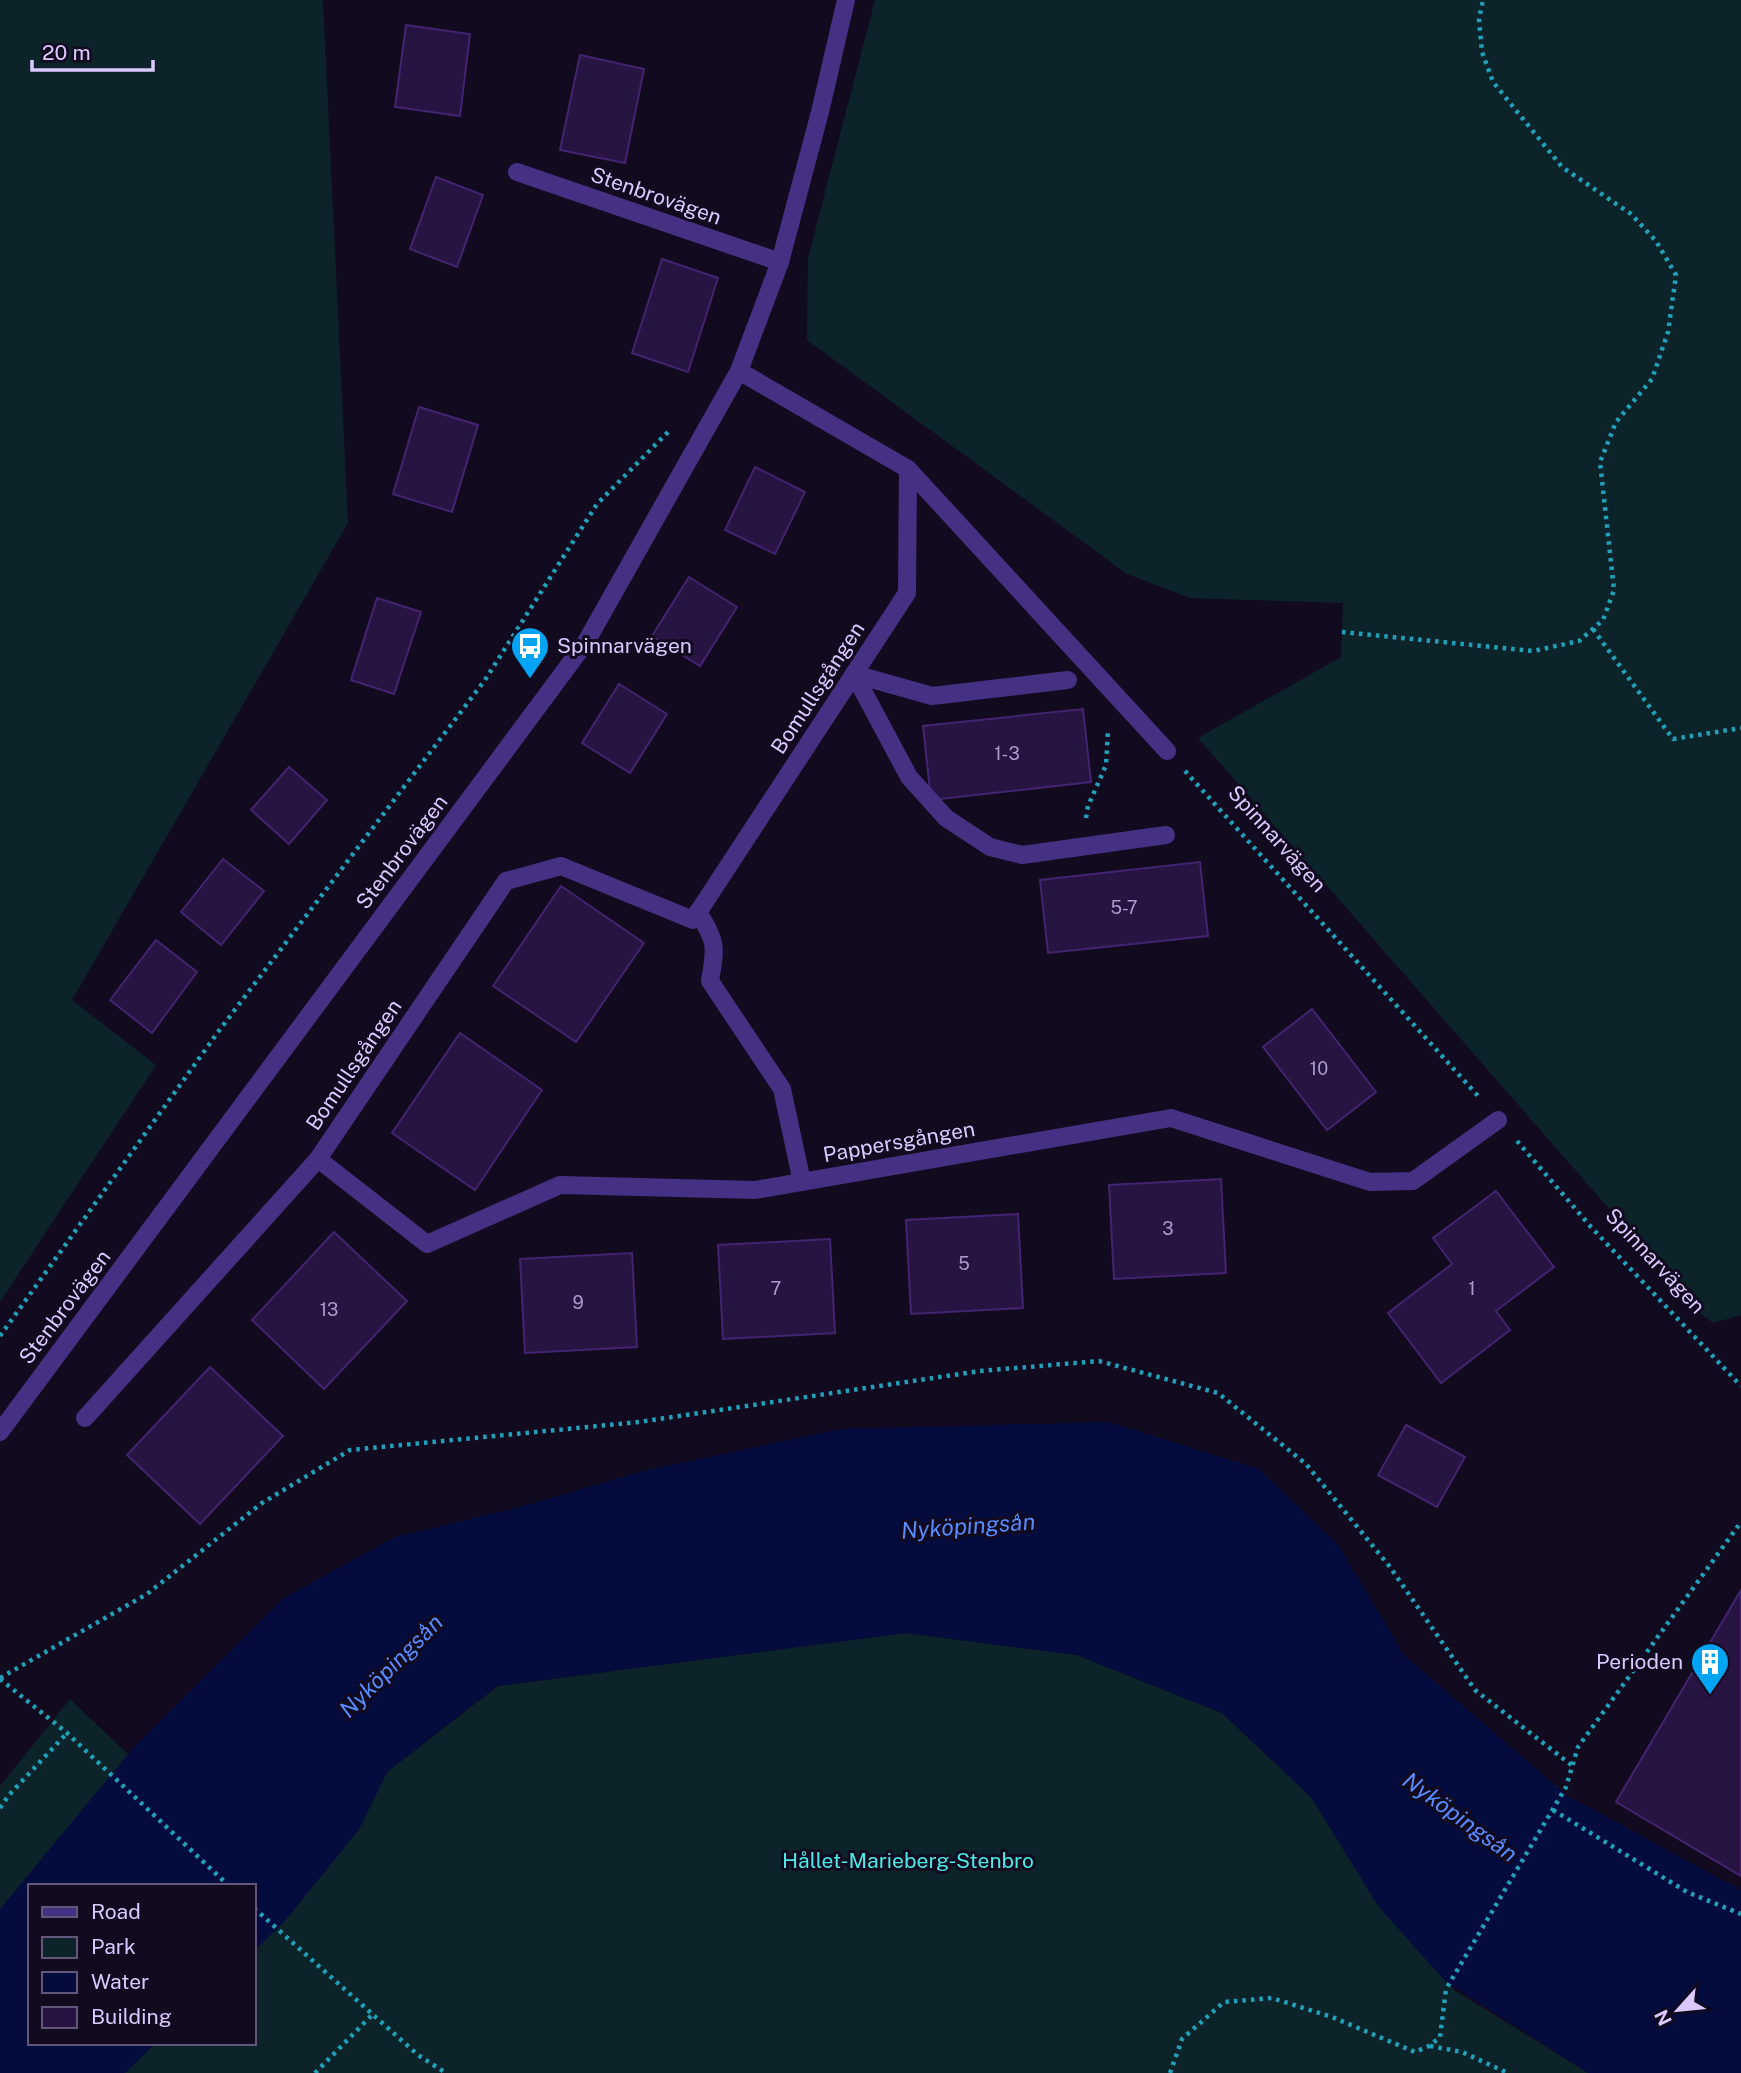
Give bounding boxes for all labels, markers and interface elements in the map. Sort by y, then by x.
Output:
scale bar [32,28,152,72]
text: 20 m [42,40,91,65]
street label: Stenbrovägen [588,161,725,230]
street label: Bomullsgången [766,617,870,758]
bus stop icon: Spinnarvägen [509,625,551,680]
place label: Spinnarvägen [557,633,692,658]
house number: 1-3 [994,743,1020,764]
street label: Spinnarvägen [1223,780,1332,897]
street label: Stenbrovägen [351,790,453,914]
house number: 5-7 [1110,897,1138,918]
street label: Bomullsgången [301,995,407,1135]
house number: 10 [1310,1058,1328,1079]
street label: Pappersgången [821,1116,977,1167]
street label: Spinnarvägen [1600,1203,1711,1319]
house number: 3 [1162,1218,1174,1239]
street label: Stenbrovägen [14,1245,116,1369]
house number: 5 [958,1253,970,1274]
house number: 7 [771,1278,781,1299]
house number: 1 [1468,1278,1476,1299]
house number: 9 [572,1292,584,1313]
house number: 13 [320,1299,338,1320]
water label: Nyköpingsån [900,1507,1036,1544]
water label: Nyköpingsån [333,1608,448,1723]
building icon: Perioden [1689,1641,1731,1696]
place label: Perioden [1596,1649,1683,1674]
water label: Nyköpingsån [1398,1766,1523,1867]
park label: Hållet-Marieberg-Stenbro [782,1848,1034,1873]
legend [28,1884,256,2045]
text: Road [91,1899,141,1924]
text: Park [91,1934,136,1959]
text: Water [91,1969,149,1994]
north arrow [1643,1975,1713,2045]
text: Building [91,2004,172,2029]
text: N [1650,2006,1676,2029]

